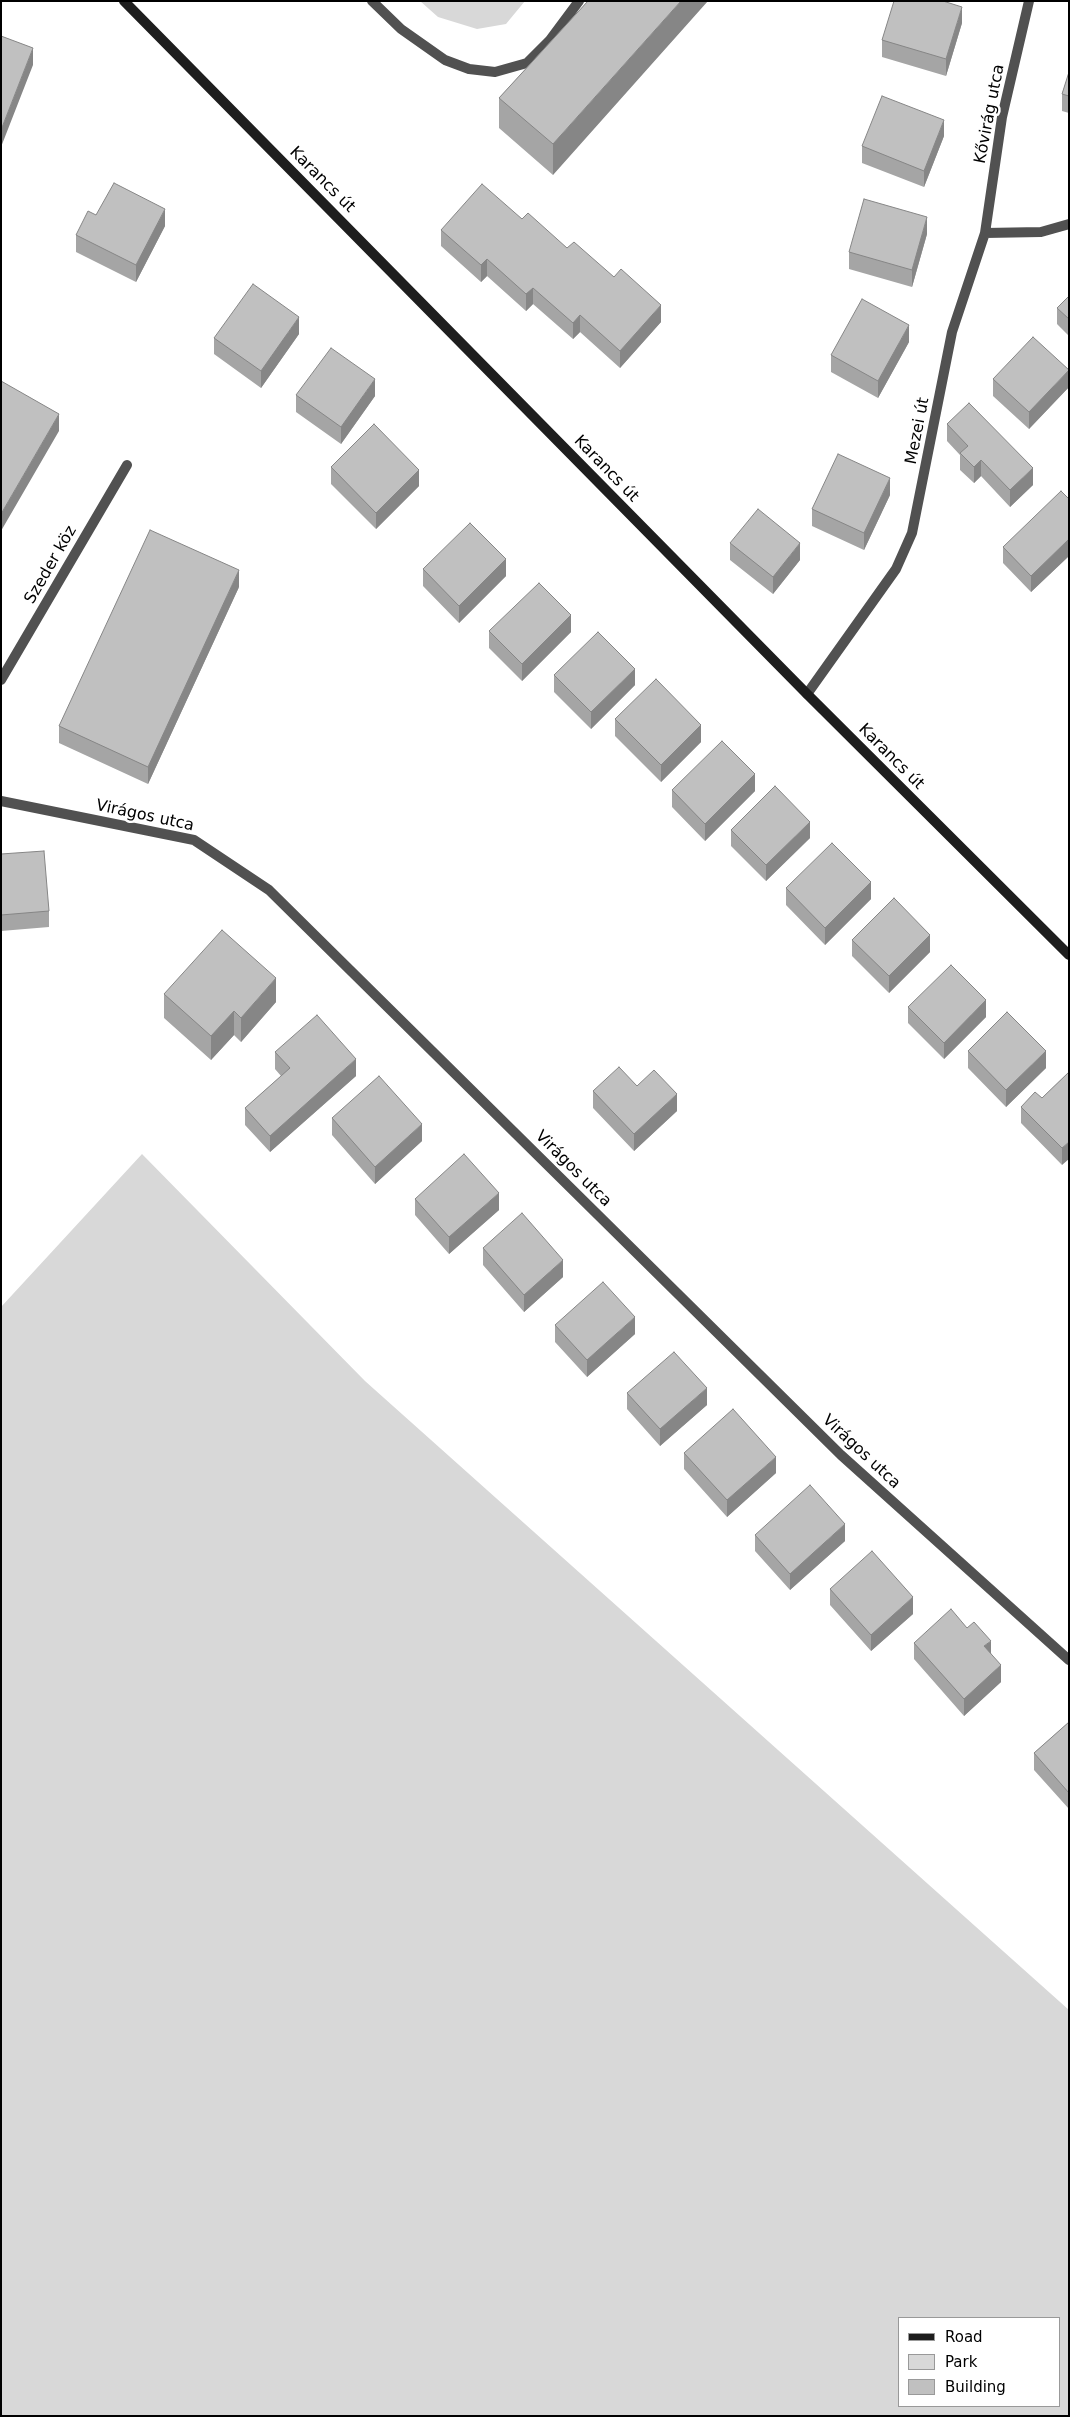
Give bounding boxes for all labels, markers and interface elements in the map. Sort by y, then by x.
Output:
street label: Kővirág utca [971,63,1009,165]
street label: Karancs út [285,143,359,217]
street label: Mezei út [902,396,934,466]
street label: Karancs út [570,432,642,506]
street label: Szeder köz [21,523,81,607]
street label: Karancs út [854,720,928,794]
street label: Virágos utca [94,796,196,836]
street label: Virágos utca [531,1127,615,1211]
street label: Virágos utca [818,1411,904,1493]
legend [898,2317,1060,2407]
text: Road [945,2328,983,2346]
text: Park [945,2353,977,2371]
text: Building [945,2378,1006,2396]

